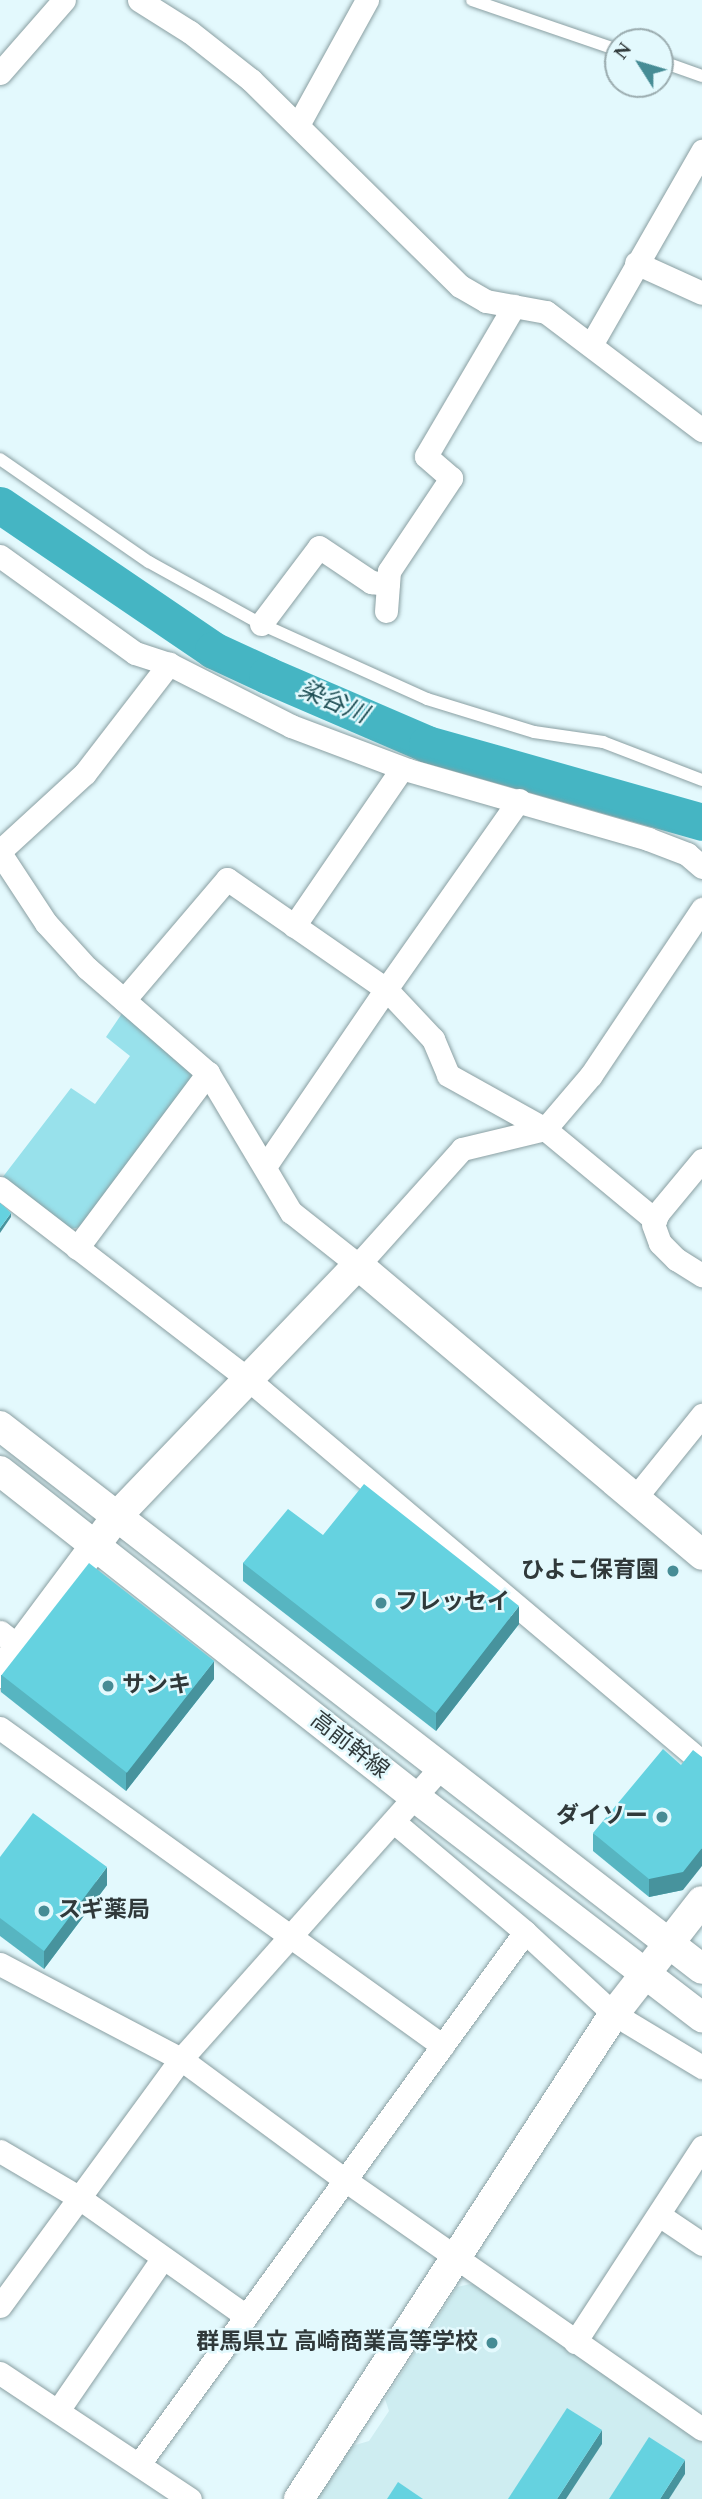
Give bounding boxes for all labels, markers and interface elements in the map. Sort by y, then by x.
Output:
north arrow [604,28,674,98]
text: N [607,36,640,66]
water label: 染谷川 [294,676,372,730]
place label: ひよこ保育園 [521,1557,659,1585]
marker: ひよこ保育園 [665,1563,681,1579]
place label: フレッセイ [395,1589,510,1617]
marker: フレッセイ [373,1595,389,1611]
place label: サンキ [122,1672,191,1700]
marker: サンキ [100,1678,116,1694]
street label: 高前幹線 [304,1707,394,1785]
place label: ダイソー [556,1803,648,1831]
marker: ダイソー [654,1809,670,1825]
place label: スギ薬局 [58,1897,150,1925]
marker: スギ薬局 [36,1903,52,1919]
place label: 群馬県立 高崎商業高等学校 [196,2329,478,2357]
marker: 群馬県立 高崎商業高等学校 [484,2335,500,2351]

